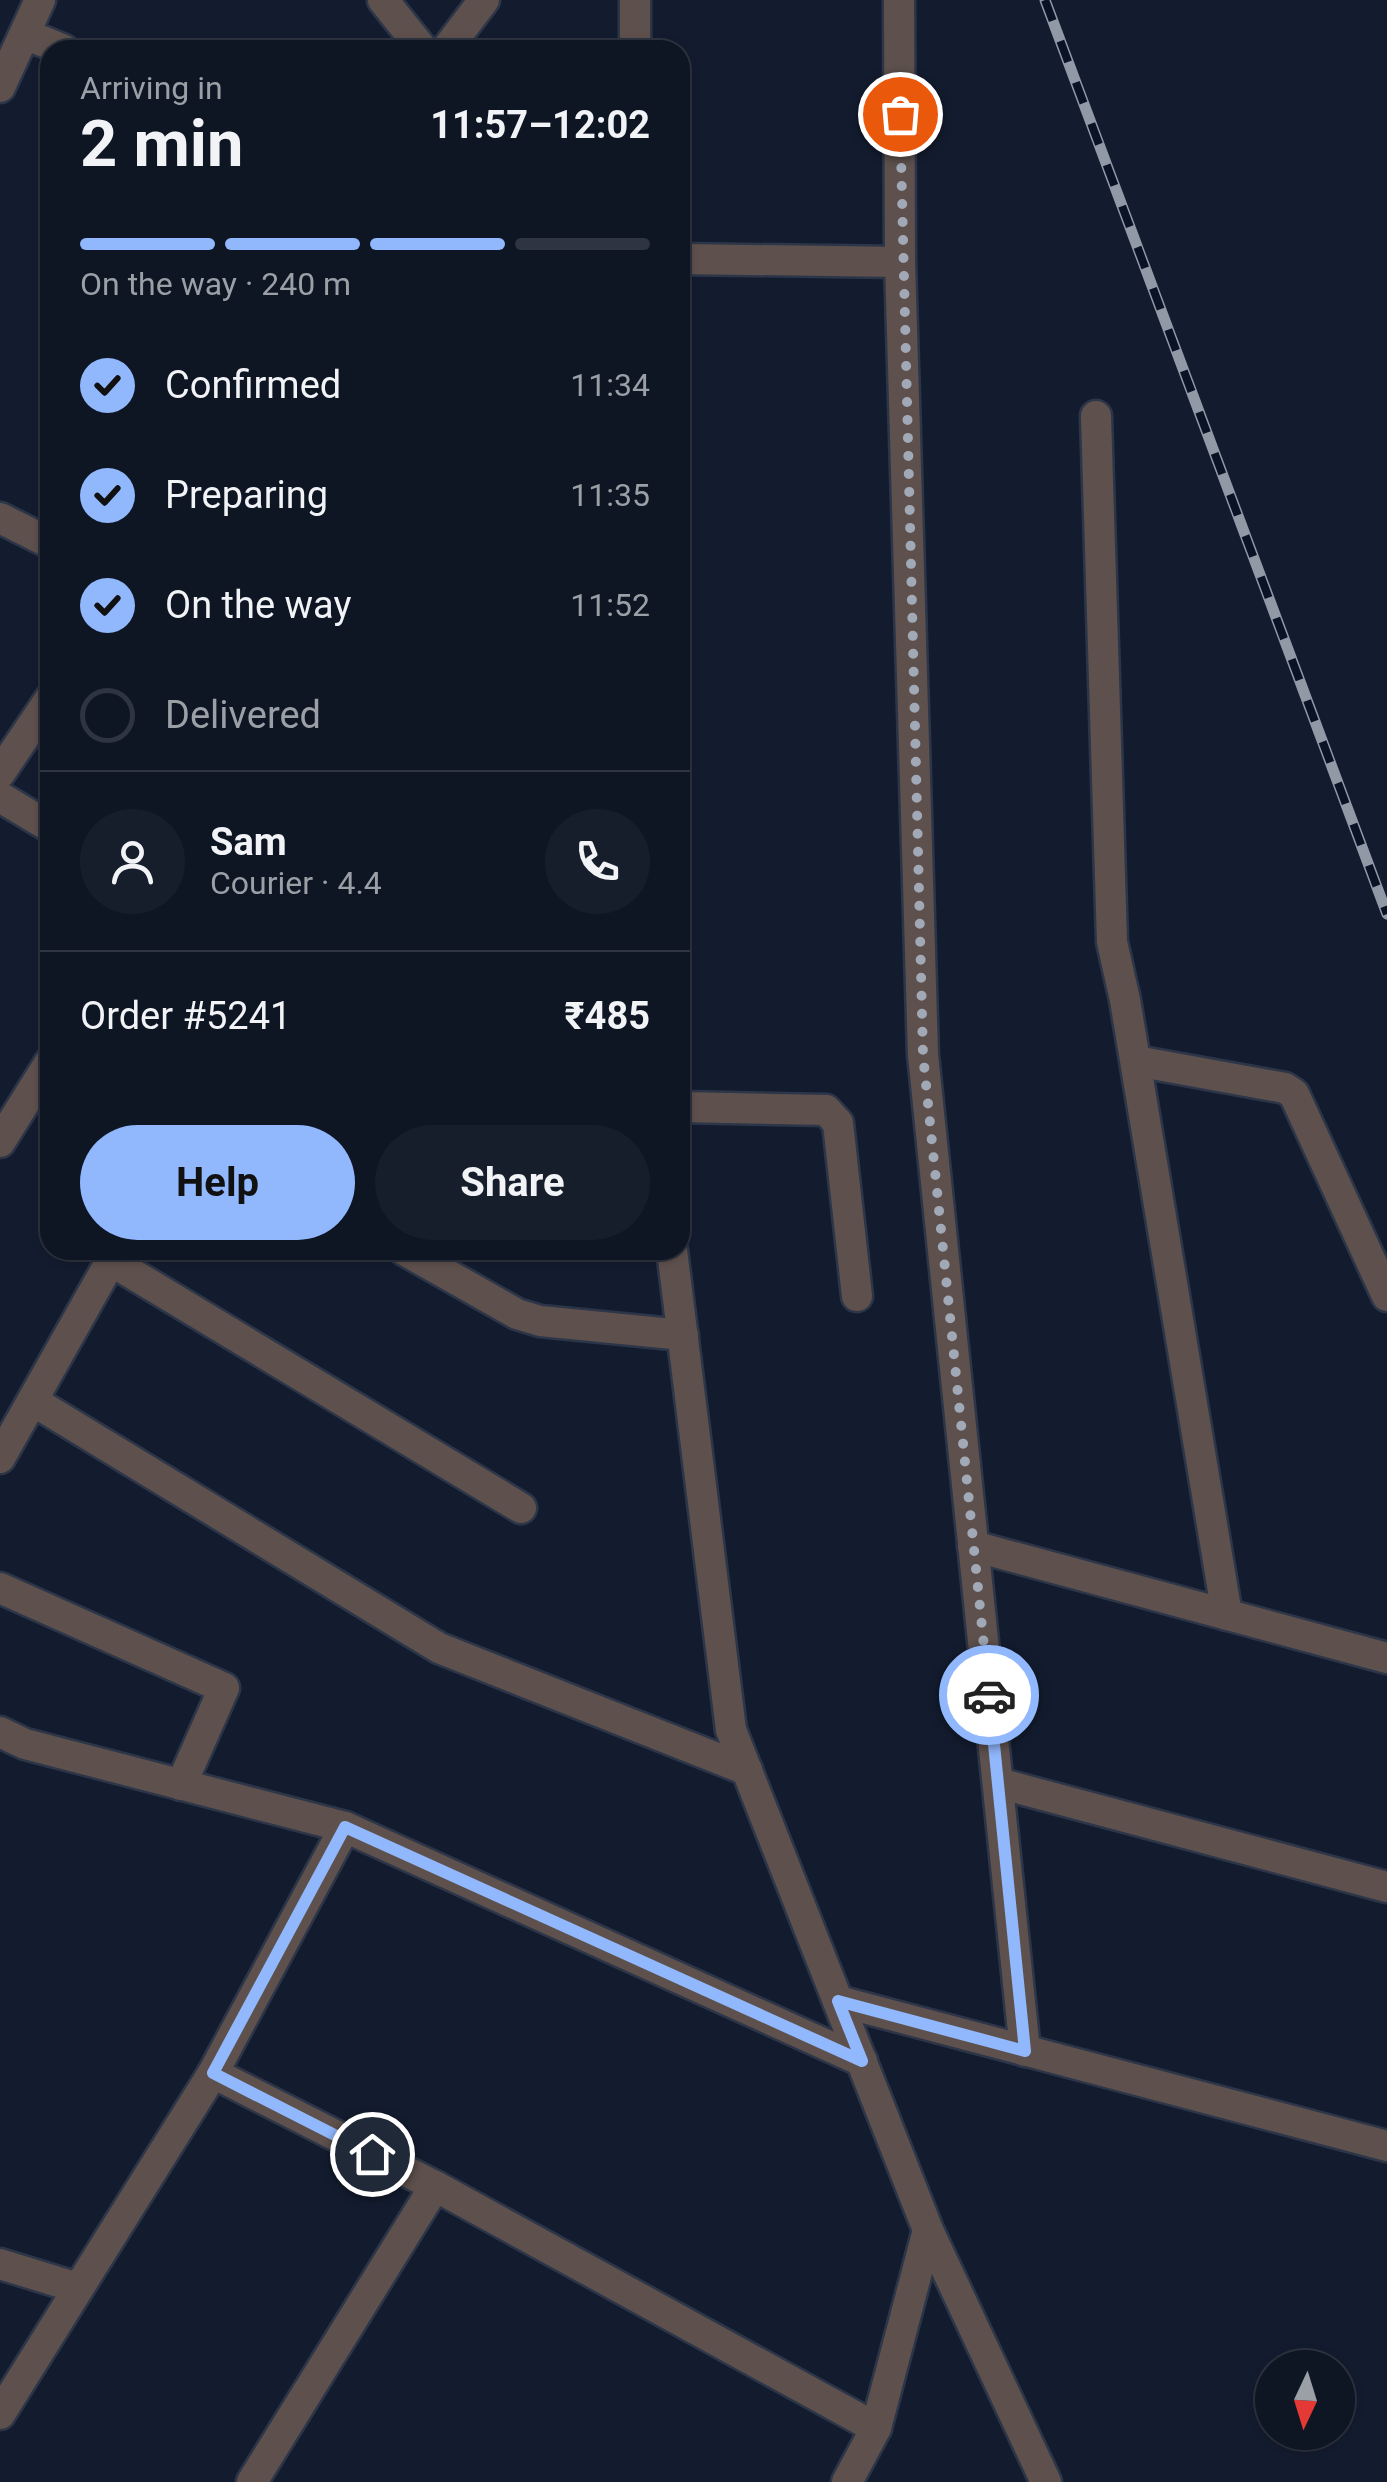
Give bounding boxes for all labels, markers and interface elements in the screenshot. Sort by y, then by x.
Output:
text: Arriving in [80,69,223,107]
pin [858,72,943,157]
icon: bag [873,87,928,142]
text: 11:57–12:02 [430,103,650,147]
text: 2 min [80,106,243,182]
text: On the way · 240 m [80,265,351,303]
icon: check [80,358,135,413]
text: Confirmed [165,363,341,407]
text: 11:34 [570,366,650,404]
icon: check [80,468,135,523]
text: Preparing [165,473,328,517]
text: 11:35 [570,476,650,514]
icon: check [80,578,135,633]
text: On the way [165,583,351,627]
text: 11:52 [570,586,650,624]
text: Delivered [165,693,321,737]
button: person [80,809,185,914]
button: phone [545,809,650,914]
text: Sam [210,820,287,864]
text: Courier · 4.4 [210,864,382,902]
text: Order #5241 [80,994,291,1038]
text: ₹485 [565,994,650,1038]
button: Help [80,1125,355,1240]
button: Share [375,1125,650,1240]
courier [939,1645,1039,1745]
icon: car [962,1668,1017,1723]
pin [330,2112,415,2197]
icon: home [345,2127,400,2182]
north arrow [1255,2350,1355,2450]
map controls [1255,2350,1355,2450]

